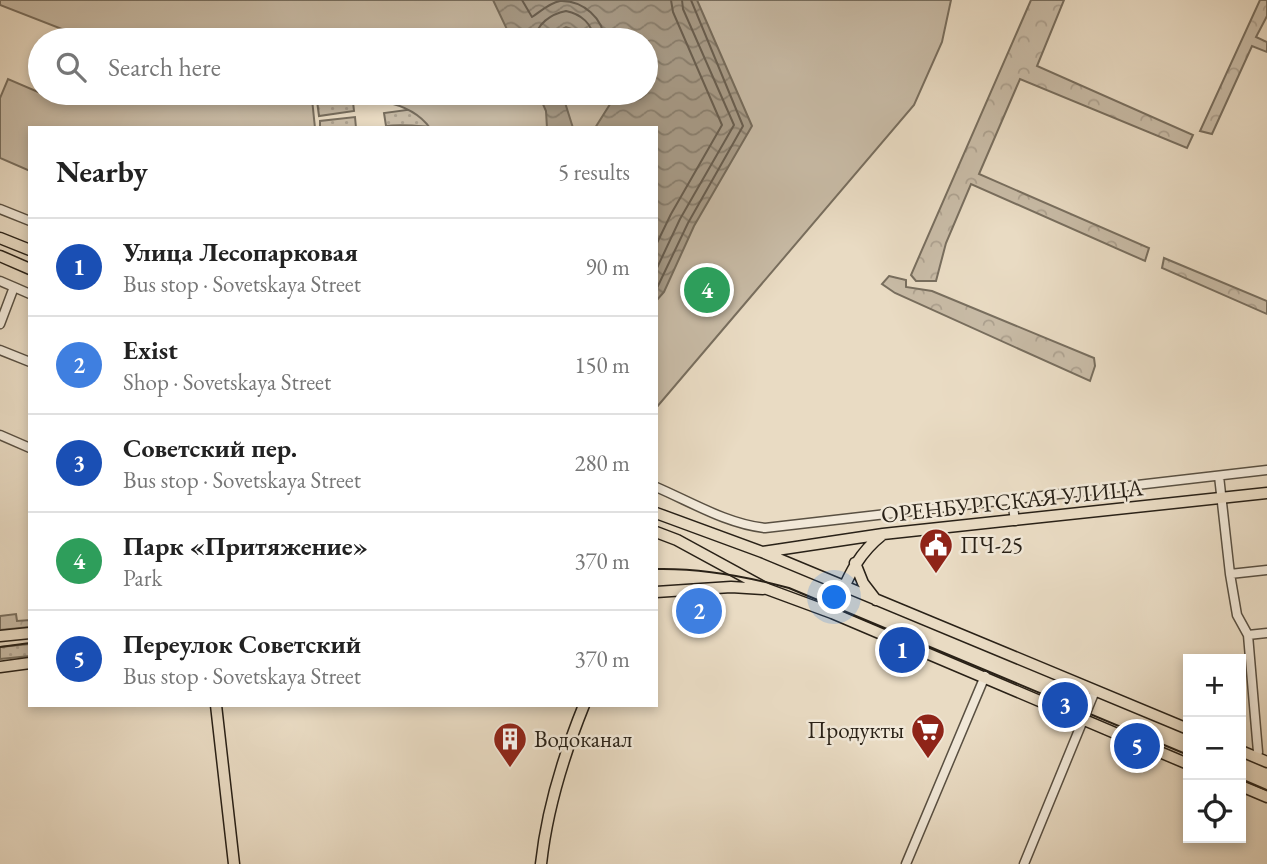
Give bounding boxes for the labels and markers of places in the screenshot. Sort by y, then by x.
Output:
pin: 4 [684,264,730,316]
public building icon: ПЧ-25 [917,526,955,575]
place label: ПЧ-25 [960,530,1023,560]
pin: 2 [676,585,722,637]
pin: 1 [879,624,925,676]
pin: 3 [1042,679,1088,731]
supermarket icon: Продукты [909,711,947,760]
place label: Продукты [807,715,904,745]
building icon: Водоканал [491,720,529,769]
pin: 5 [1114,720,1160,772]
place label: Водоканал [534,724,632,754]

